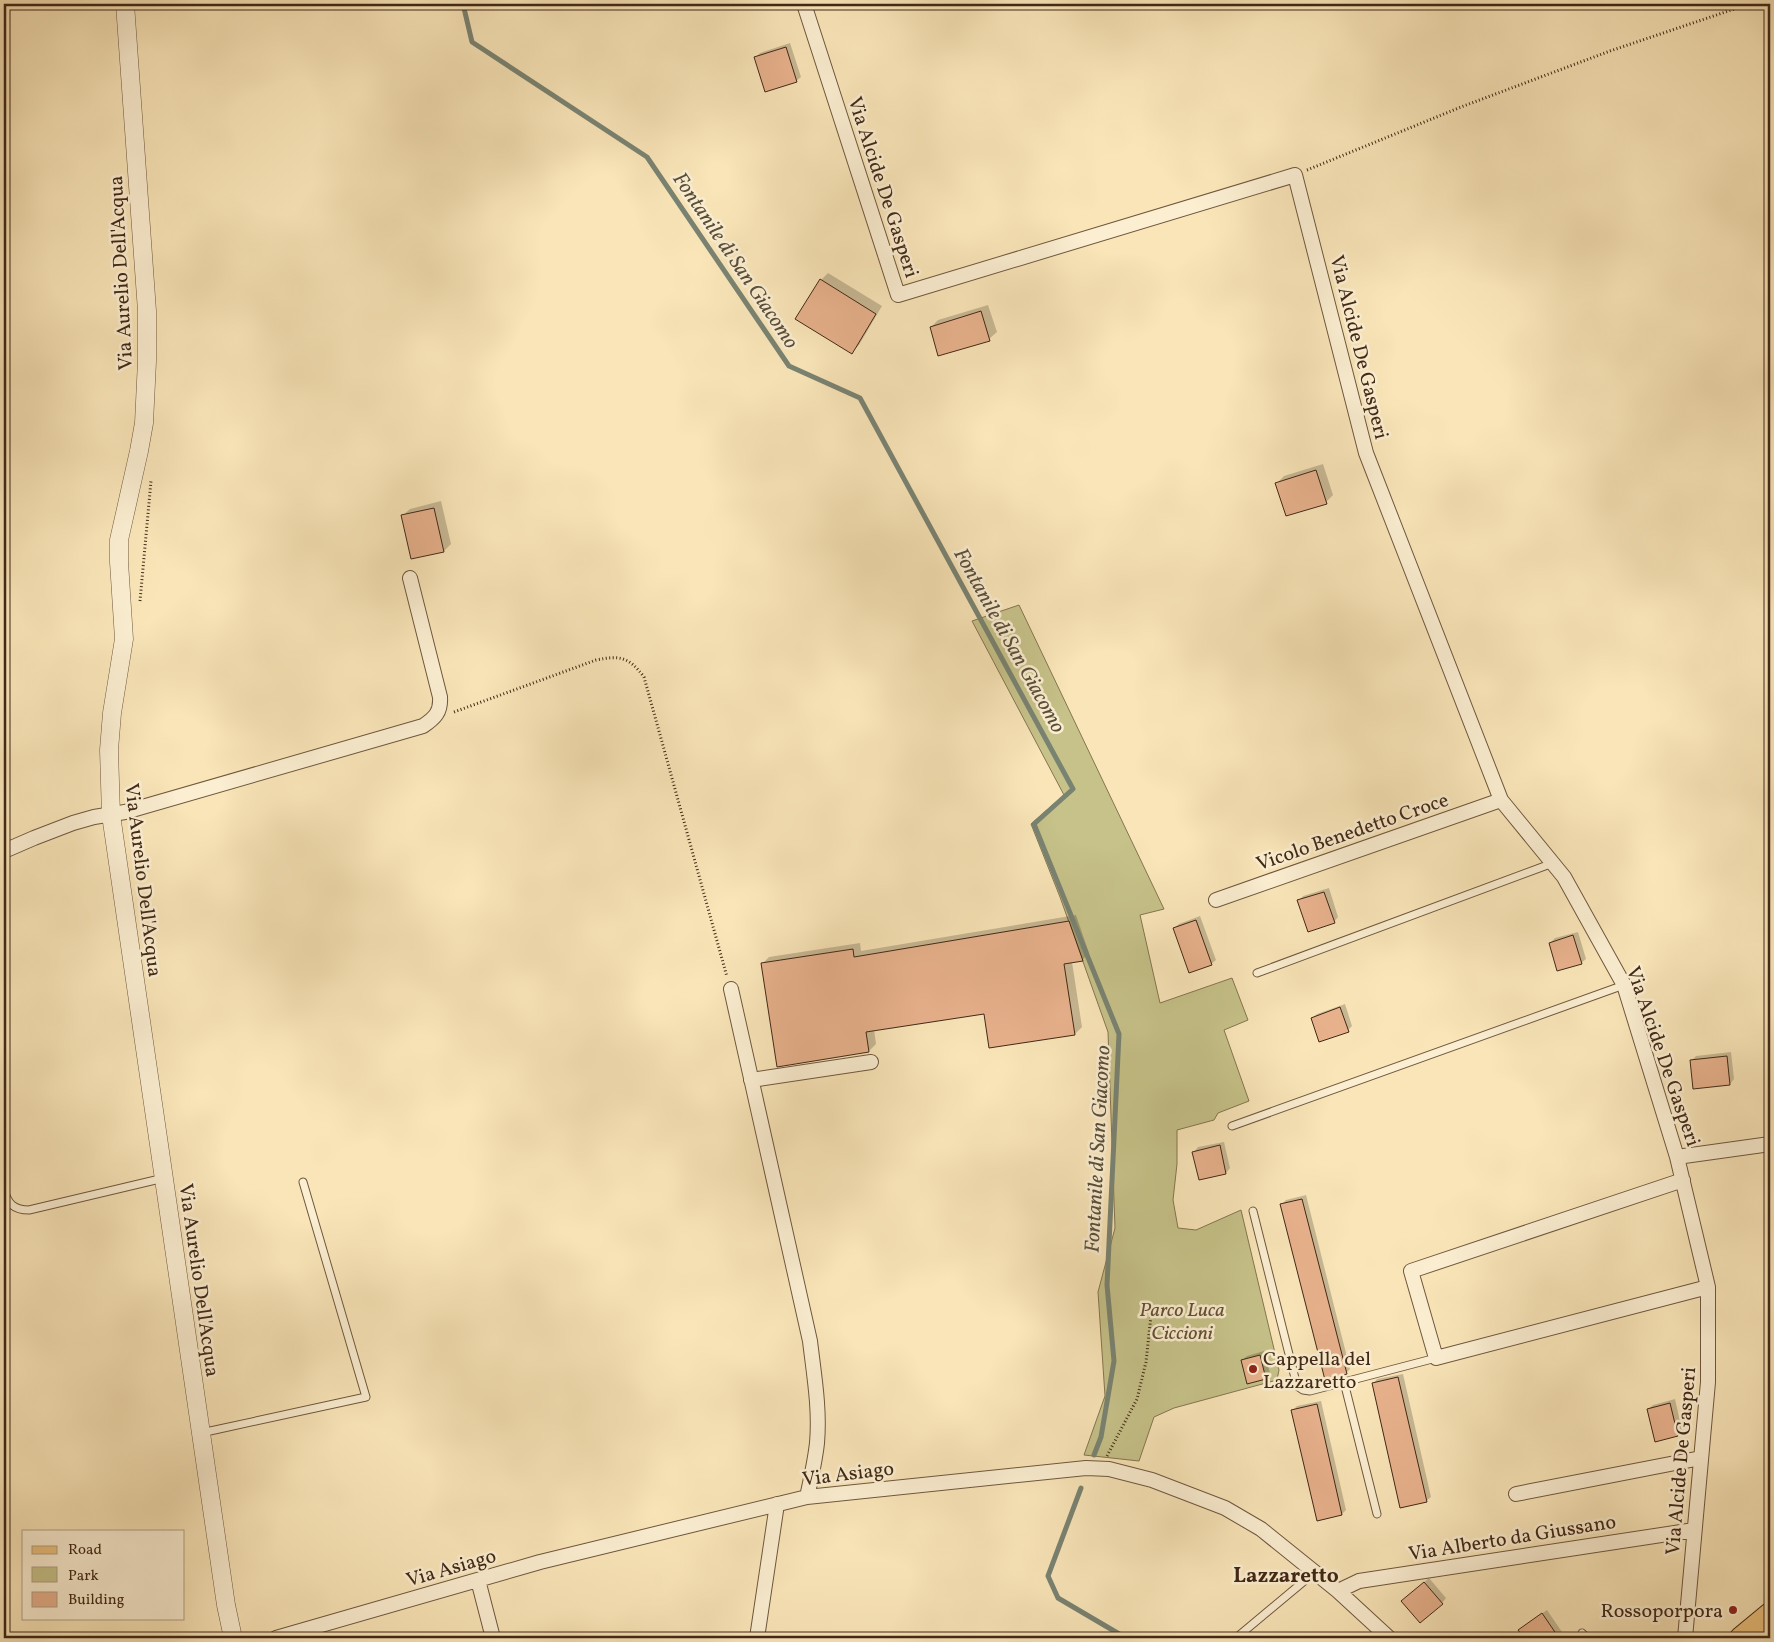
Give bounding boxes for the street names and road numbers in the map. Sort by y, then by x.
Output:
street label: Via Alcide De Gasperi [840,93,925,282]
street label: Via Aurelio Dell'Acqua [103,175,141,371]
street label: Via Alcide De Gasperi [1322,252,1395,443]
street label: Via Aurelio Dell'Acqua [116,782,168,979]
street label: Vicolo Benedetto Croce [1253,787,1453,879]
street label: Via Alcide De Gasperi [1618,963,1706,1151]
street label: Via Aurelio Dell'Acqua [171,1182,225,1379]
street label: Via Alcide De Gasperi [1660,1366,1704,1557]
street label: Via Asiago [801,1455,896,1494]
street label: Via Alberto da Giussano [1406,1509,1618,1569]
street label: Via Asiago [403,1543,500,1595]

